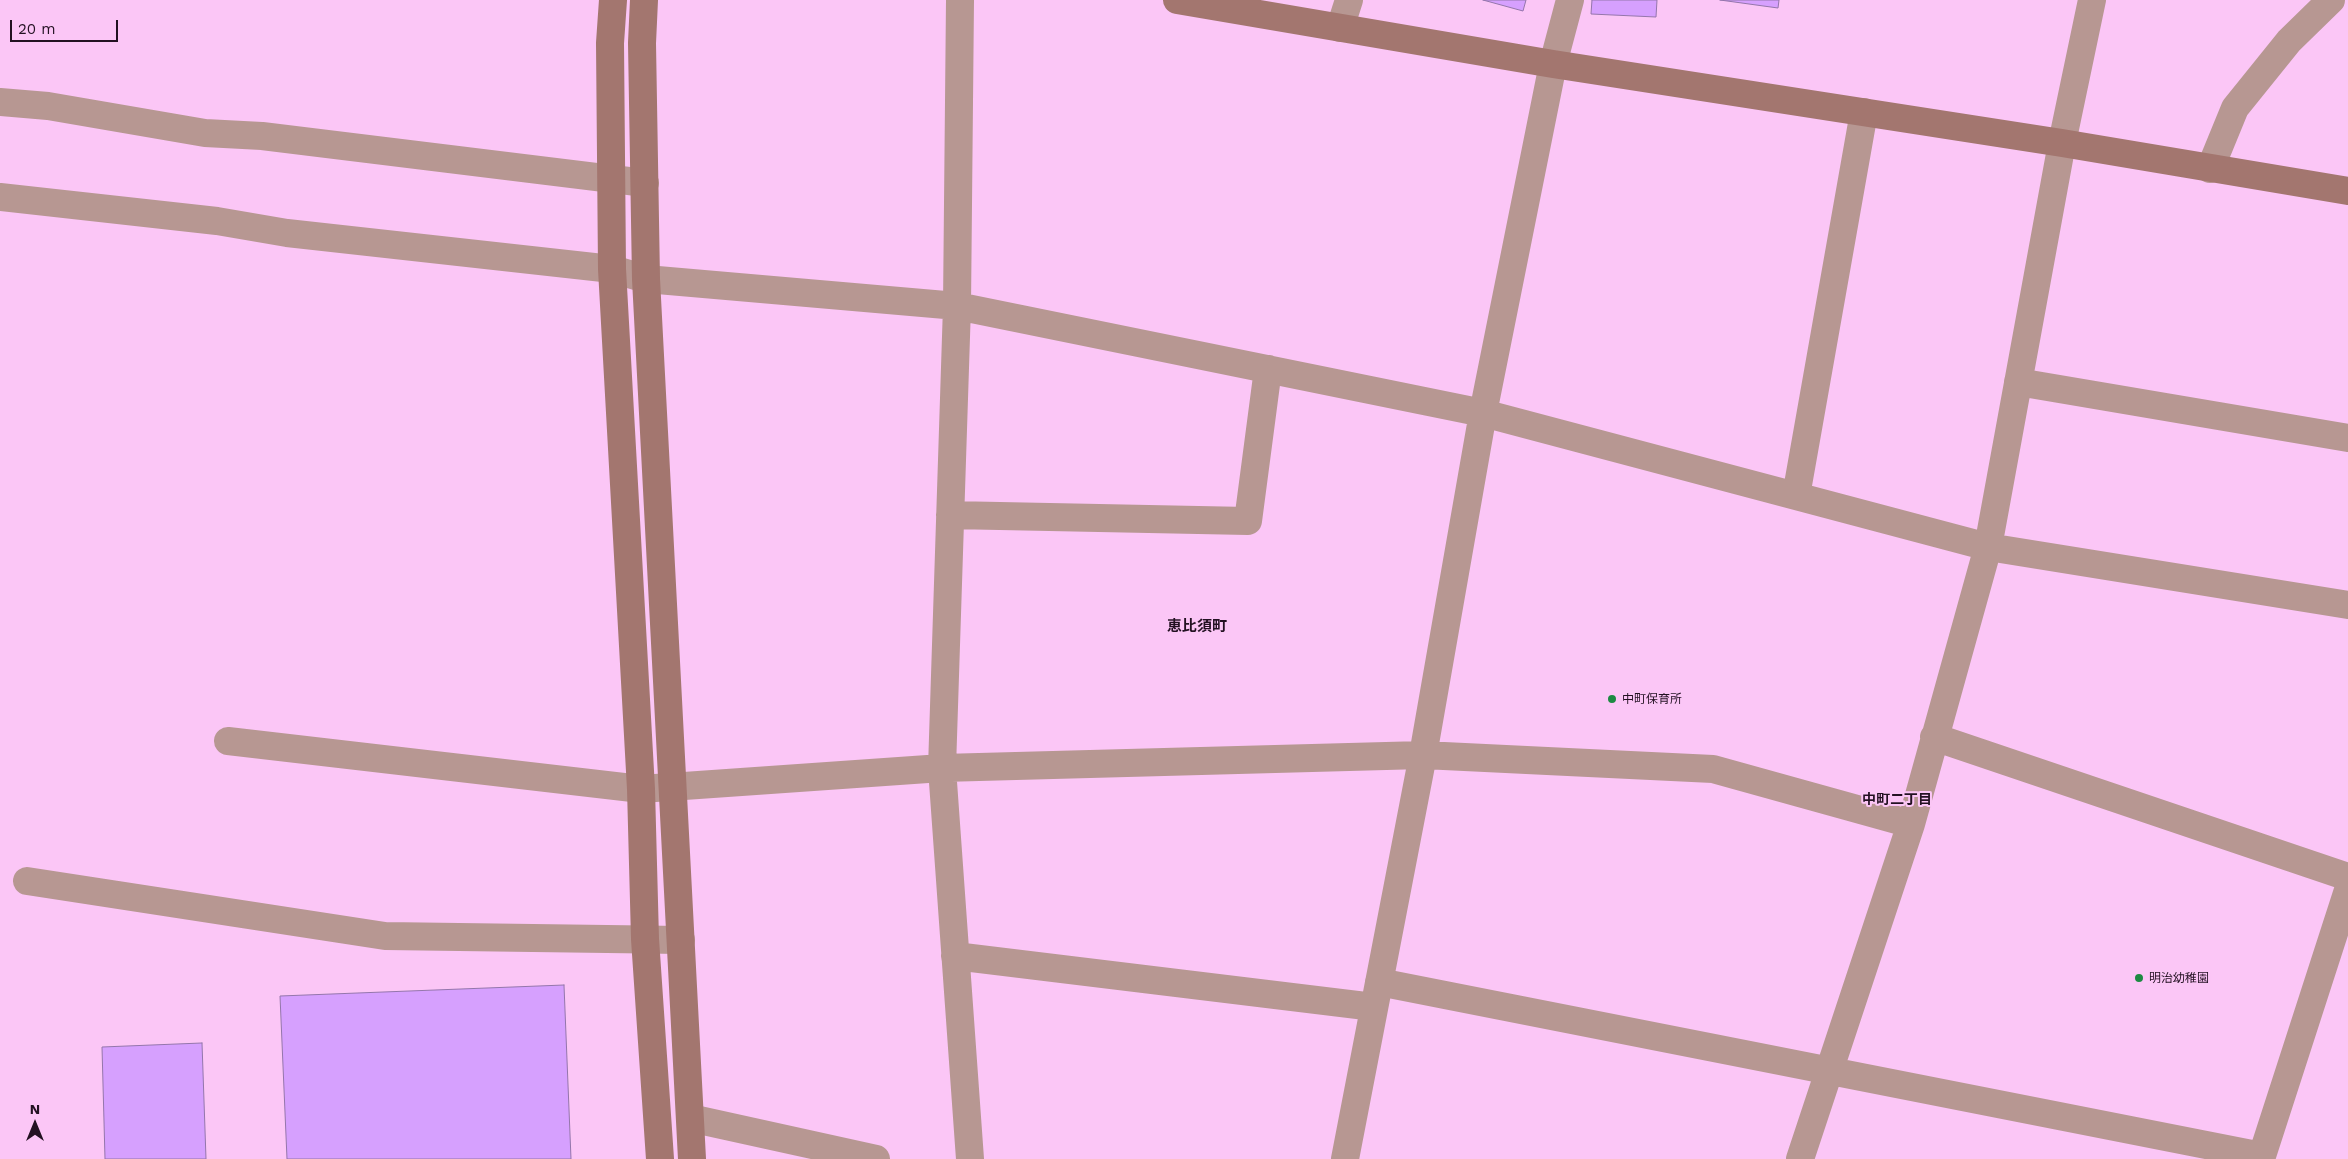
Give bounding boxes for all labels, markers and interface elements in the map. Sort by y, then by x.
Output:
scale bar [12,10,120,42]
text: 20 m [18,20,56,38]
district label: 恵比須町 [1167,618,1227,636]
place label: 中町保育所 [1622,692,1682,706]
marker: 中町保育所 [1606,693,1618,705]
district label: 中町二丁目 [1862,792,1932,808]
place label: 明治幼稚園 [2149,971,2209,985]
marker: 明治幼稚園 [2133,972,2145,984]
north arrow [10,1099,60,1149]
text: N [30,1101,40,1117]

